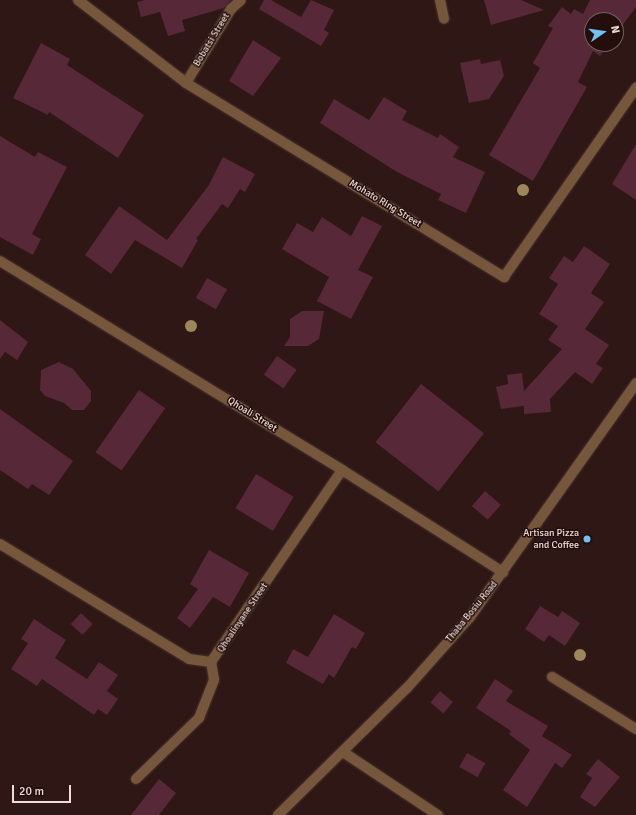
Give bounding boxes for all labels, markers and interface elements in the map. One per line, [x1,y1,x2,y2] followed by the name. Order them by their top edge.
[191,11,233,69] street label: Bobatsi Street
[584,12,624,52] north arrow
[608,24,622,35] text: N
[347,178,423,230] street label: Mohato Ring Street
[225,395,279,435] street label: Qhoali Street
[523,527,579,550] place label: Artisan Pizza and Coffee
[582,534,592,544] marker: Artisan Pizza and Coffee
[444,579,500,645] street label: Thaba Bosiu Road
[215,581,271,655] street label: Qhoalinyane Street
[14,777,73,803] scale bar
[19,784,44,799] text: 20 m

